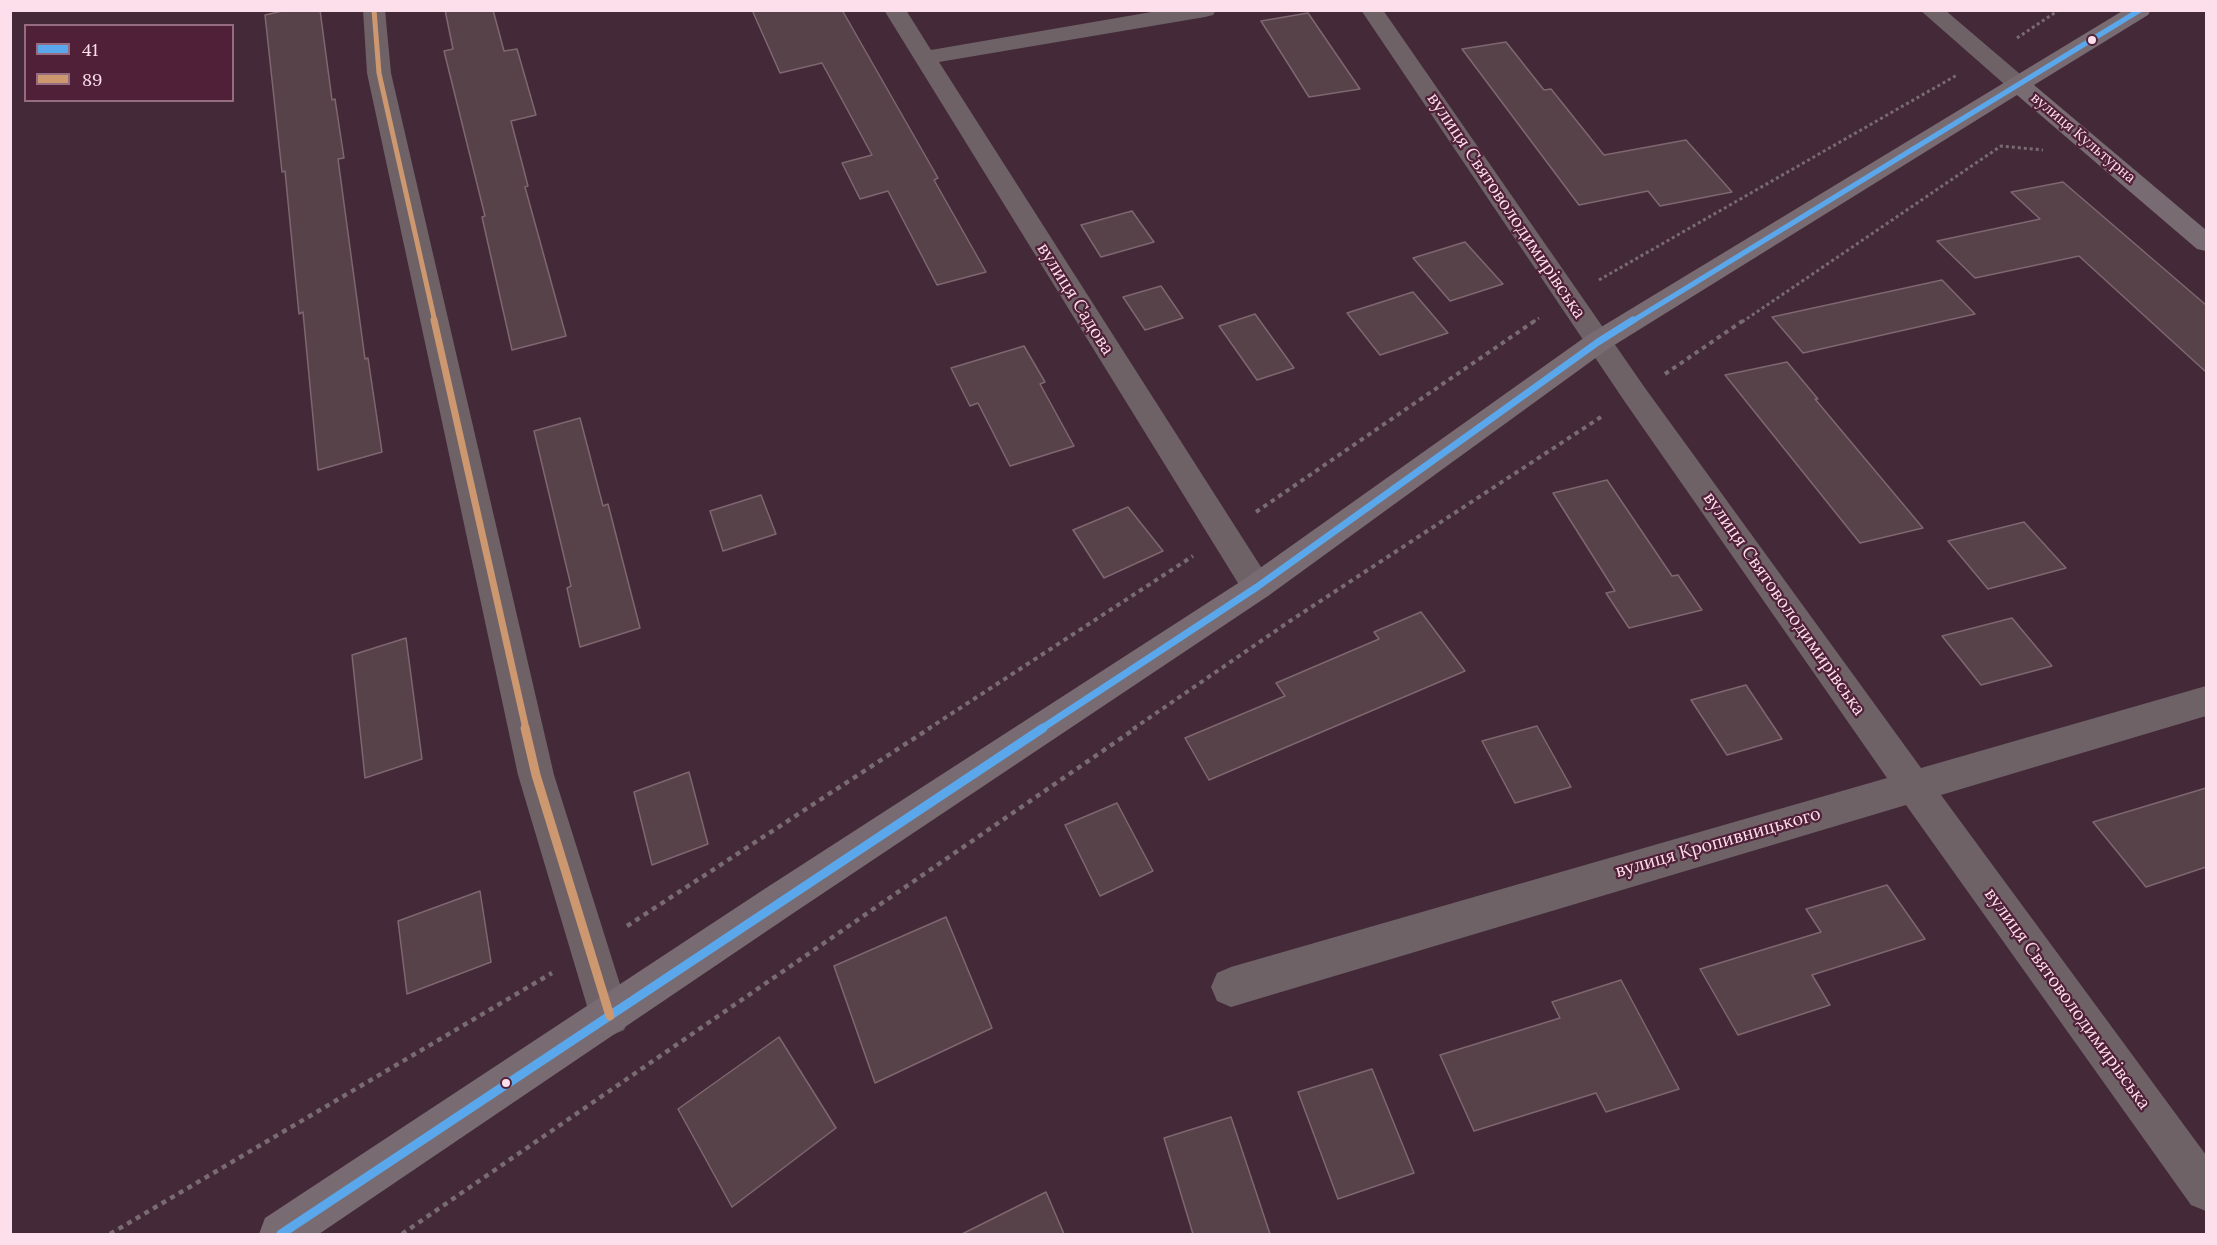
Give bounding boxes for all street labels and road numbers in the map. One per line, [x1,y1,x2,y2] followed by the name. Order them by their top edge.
[1422,89,1590,323] street label: вулиця Святоволодимирівська
[2027,89,2139,187] street label: вулиця Культурна
[1032,239,1118,359] street label: вулиця Садова
[1698,488,1870,720] street label: вулиця Святоволодимирівська
[1613,803,1823,883] street label: вулиця Кропивницького
[1979,884,2155,1114] street label: вулиця Святоволодимирівська

